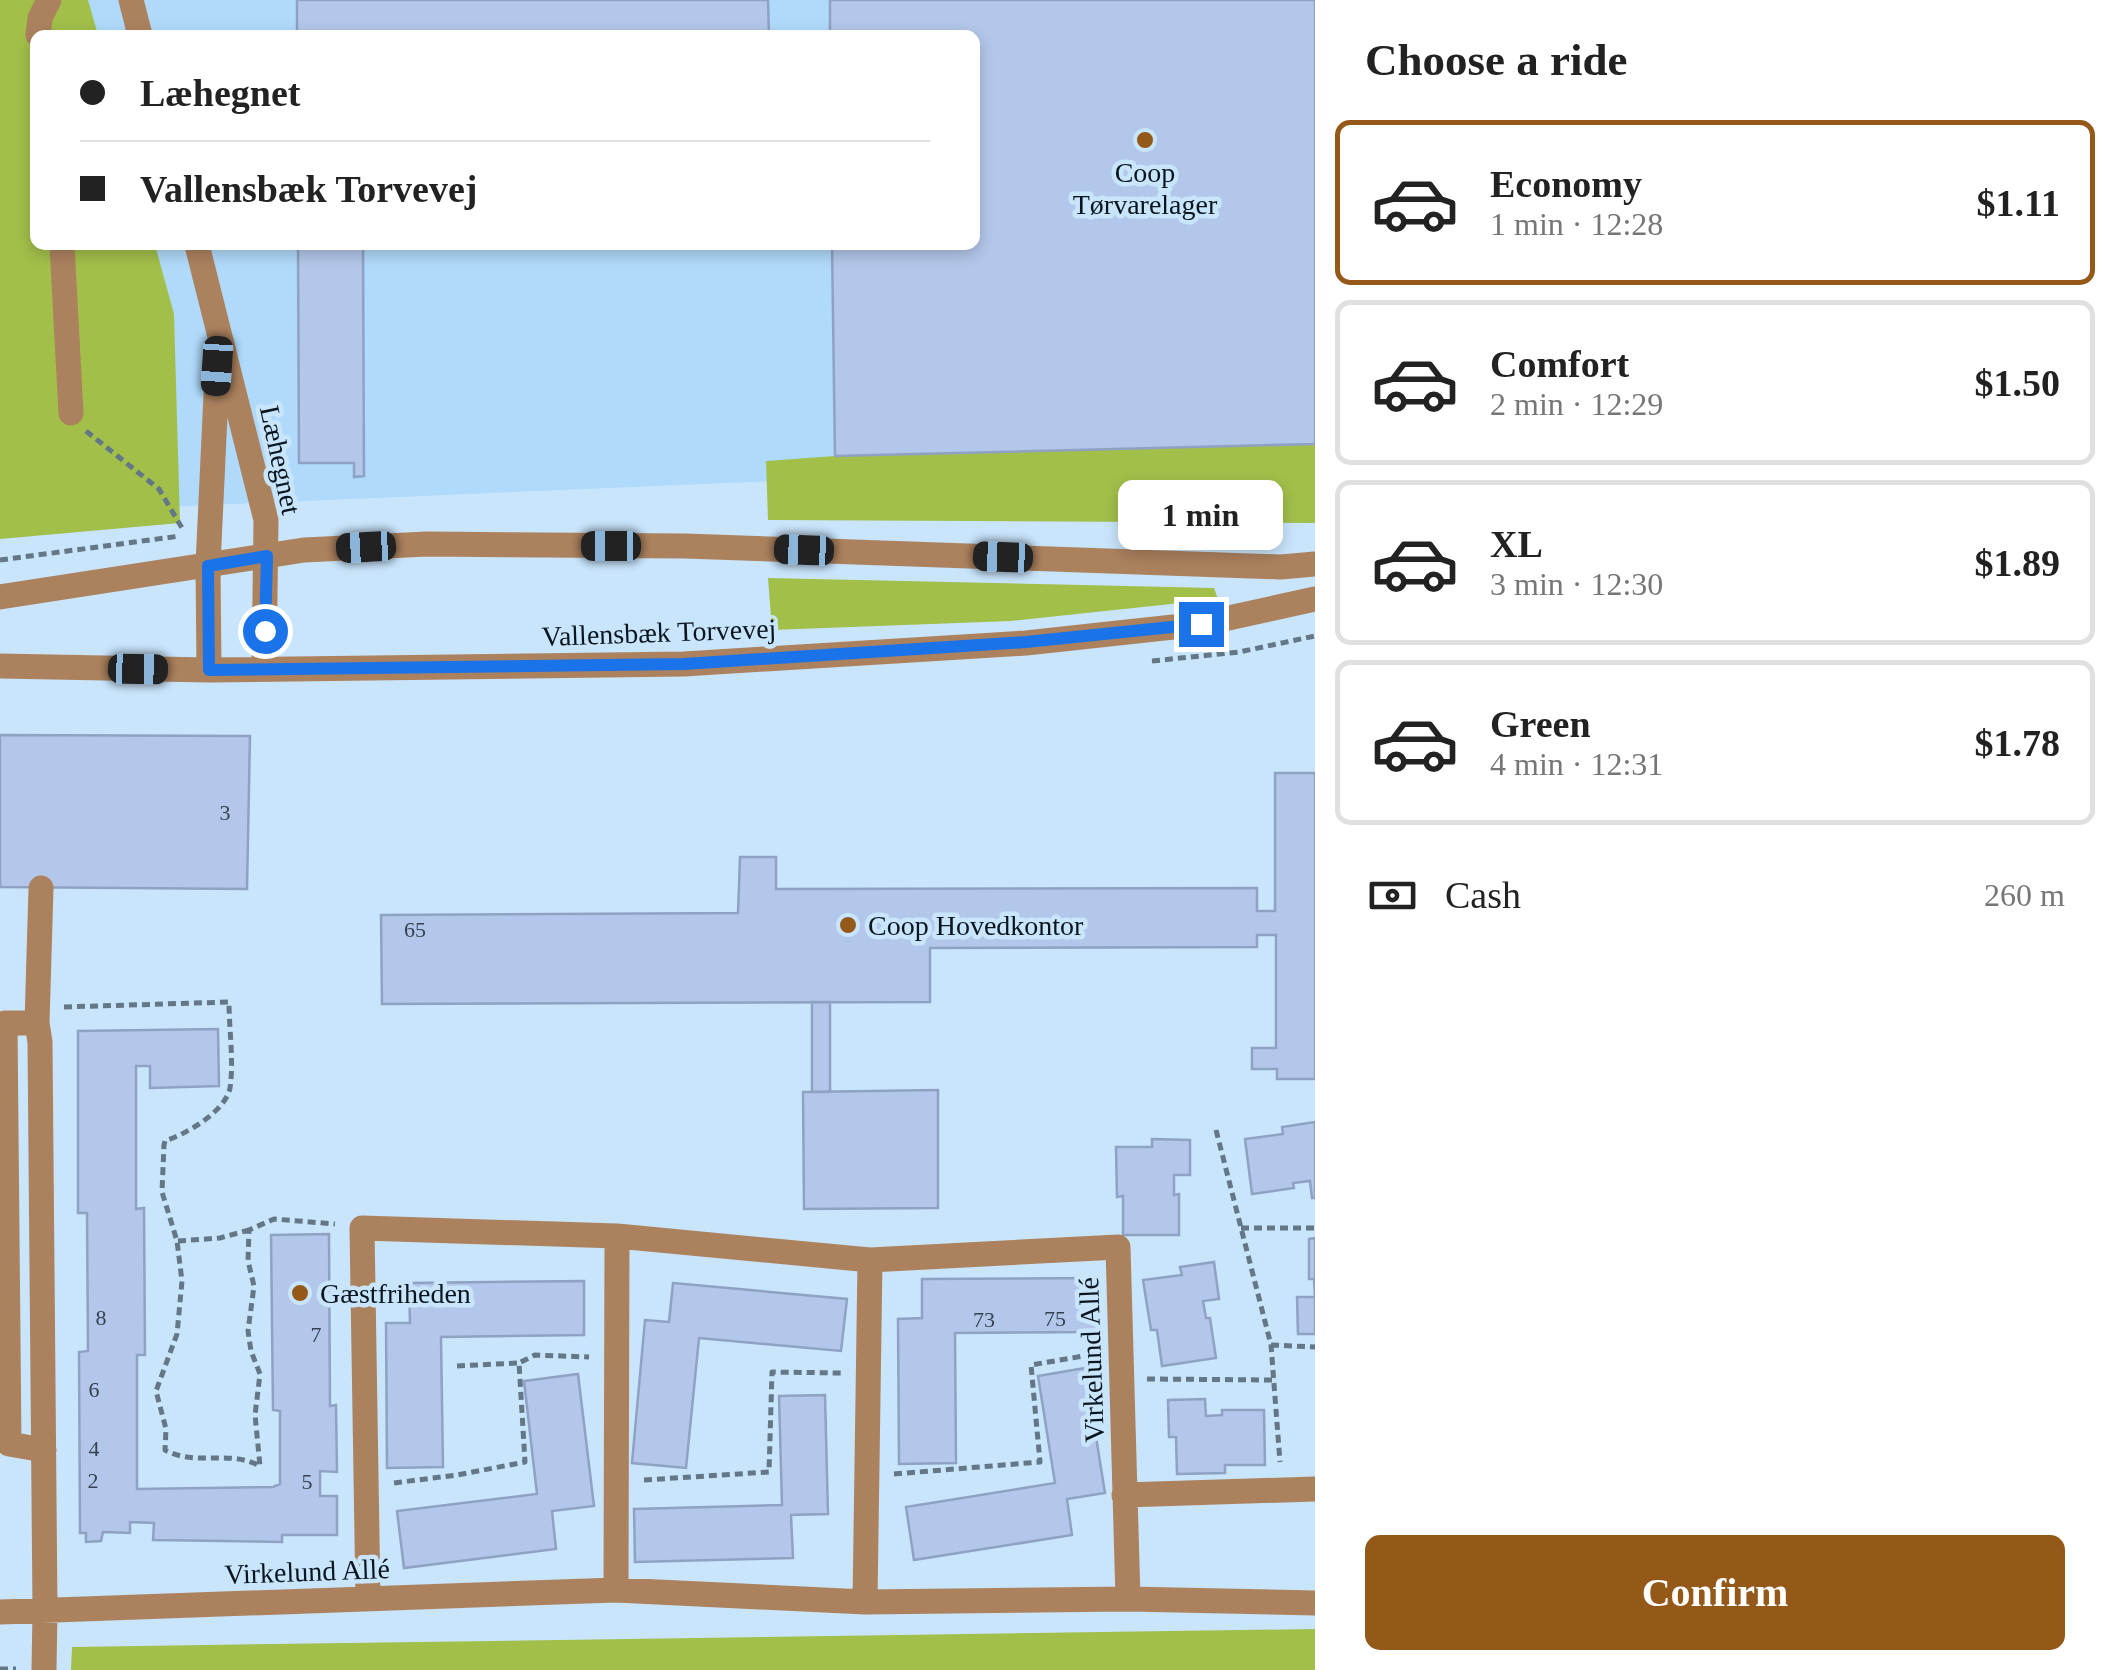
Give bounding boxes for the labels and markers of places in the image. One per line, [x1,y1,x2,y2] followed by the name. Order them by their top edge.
[1134,129,1156,151] marker: Coop Tørvarelager
[1073,157,1218,220] place label: Coop Tørvarelager
[868,910,1084,941] place label: Coop Hovedkontor
[837,914,859,936] marker: Coop Hovedkontor
[320,1278,471,1309] place label: Gæstfriheden
[289,1282,311,1304] marker: Gæstfriheden

